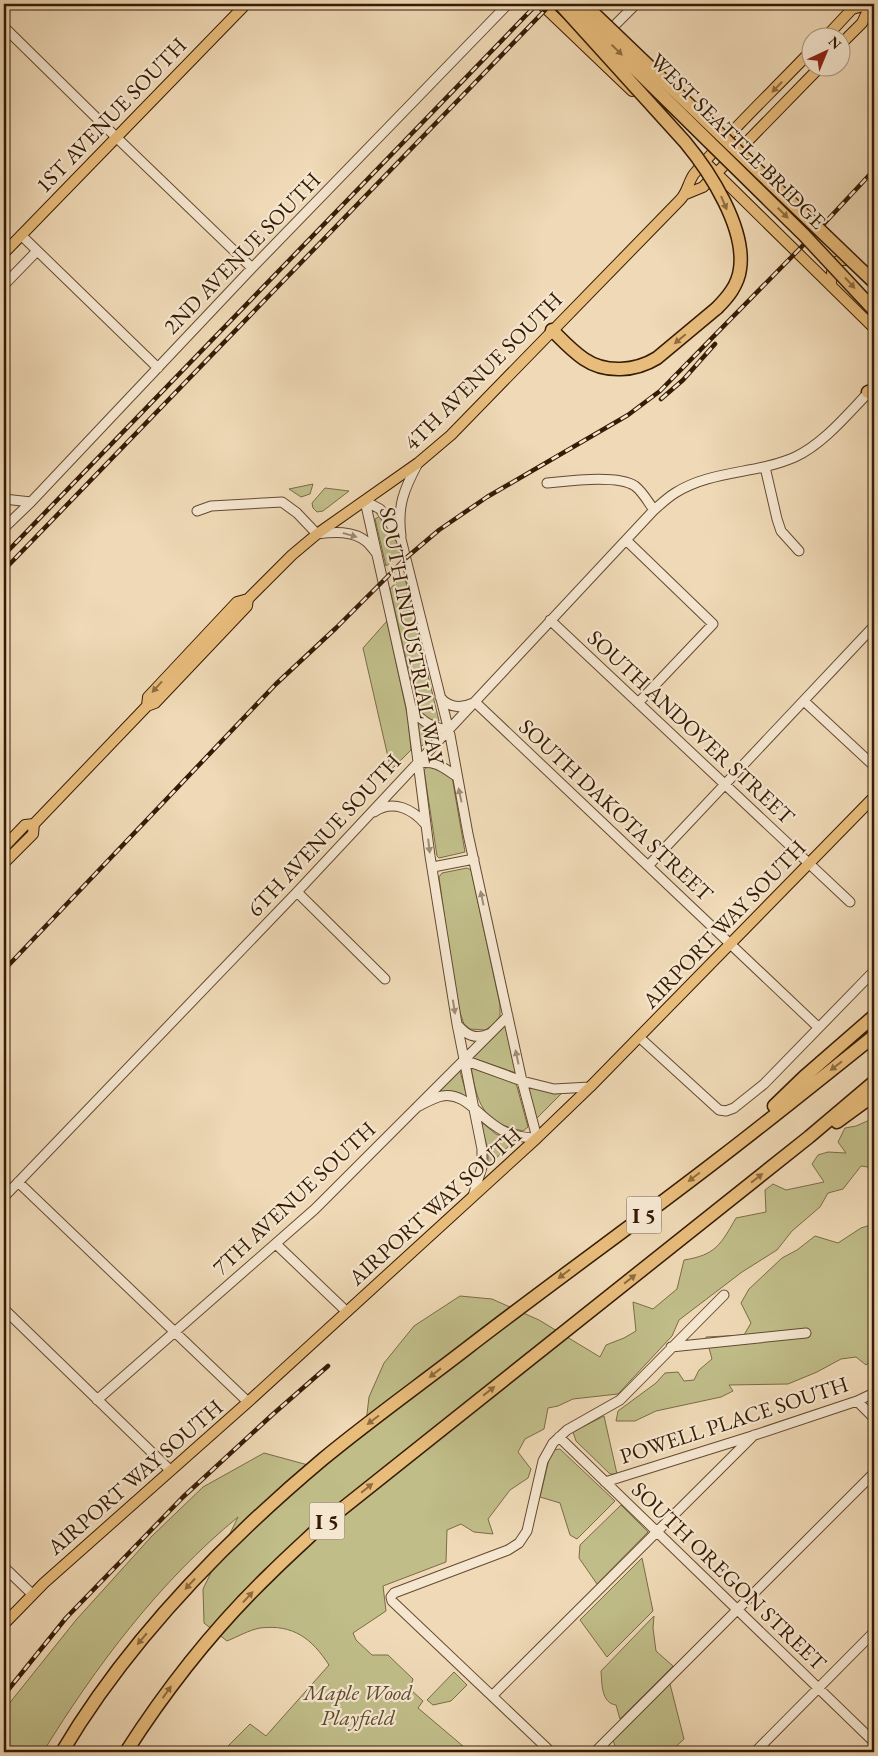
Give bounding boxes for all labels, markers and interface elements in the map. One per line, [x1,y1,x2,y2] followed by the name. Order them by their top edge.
[800,28,850,78] north arrow
[29,31,193,199] street label: 1ST AVENUE SOUTH
[825,32,846,54] text: N
[611,44,623,56] one-way arrow
[644,47,832,235] street label: WEST SEATTLE BRIDGE
[771,81,783,93] one-way arrow
[157,166,327,340] street label: 2ND AVENUE SOUTH
[720,196,728,210] one-way arrow
[777,207,789,219] one-way arrow
[844,276,856,288] one-way arrow
[397,285,569,457] street label: 4TH AVENUE SOUTH
[674,333,687,344] one-way arrow
[373,505,451,769] street label: SOUTH INDUSTRIAL WAY
[343,531,358,539] one-way arrow
[581,623,801,831] street label: SOUTH ANDOVER STREET
[151,680,163,692] one-way arrow
[513,712,719,908] street label: SOUTH DAKOTA STREET
[241,747,407,923] street label: 6TH AVENUE SOUTH
[456,787,464,802] one-way arrow
[635,833,812,1015] street label: AIRPORT WAY SOUTH
[425,838,433,854] one-way arrow
[478,890,486,906] one-way arrow
[451,999,459,1015] one-way arrow
[513,1049,521,1064] one-way arrow
[830,1061,843,1072] one-way arrow
[206,1115,382,1281] street label: 7TH AVENUE SOUTH
[341,1120,528,1292] street label: AIRPORT WAY SOUTH
[687,1172,701,1182] one-way arrow
[750,1173,763,1184] one-way arrow
[626,1196,662,1234] road number: I 5
[558,1269,571,1280] one-way arrow
[623,1274,636,1285] one-way arrow
[428,1368,442,1378] one-way arrow
[616,1369,852,1471] street label: POWELL PLACE SOUTH
[482,1386,495,1397] one-way arrow
[40,1393,229,1562] street label: AIRPORT WAY SOUTH
[366,1415,380,1425] one-way arrow
[625,1475,833,1677] street label: SOUTH OREGON STREET
[361,1482,374,1493] one-way arrow
[310,1502,344,1540] road number: I 5
[184,1578,196,1590] one-way arrow
[242,1592,254,1604] one-way arrow
[137,1632,148,1645] one-way arrow
[302,1678,413,1732] park label: Maple Wood Playfield
[162,1685,172,1699] one-way arrow

